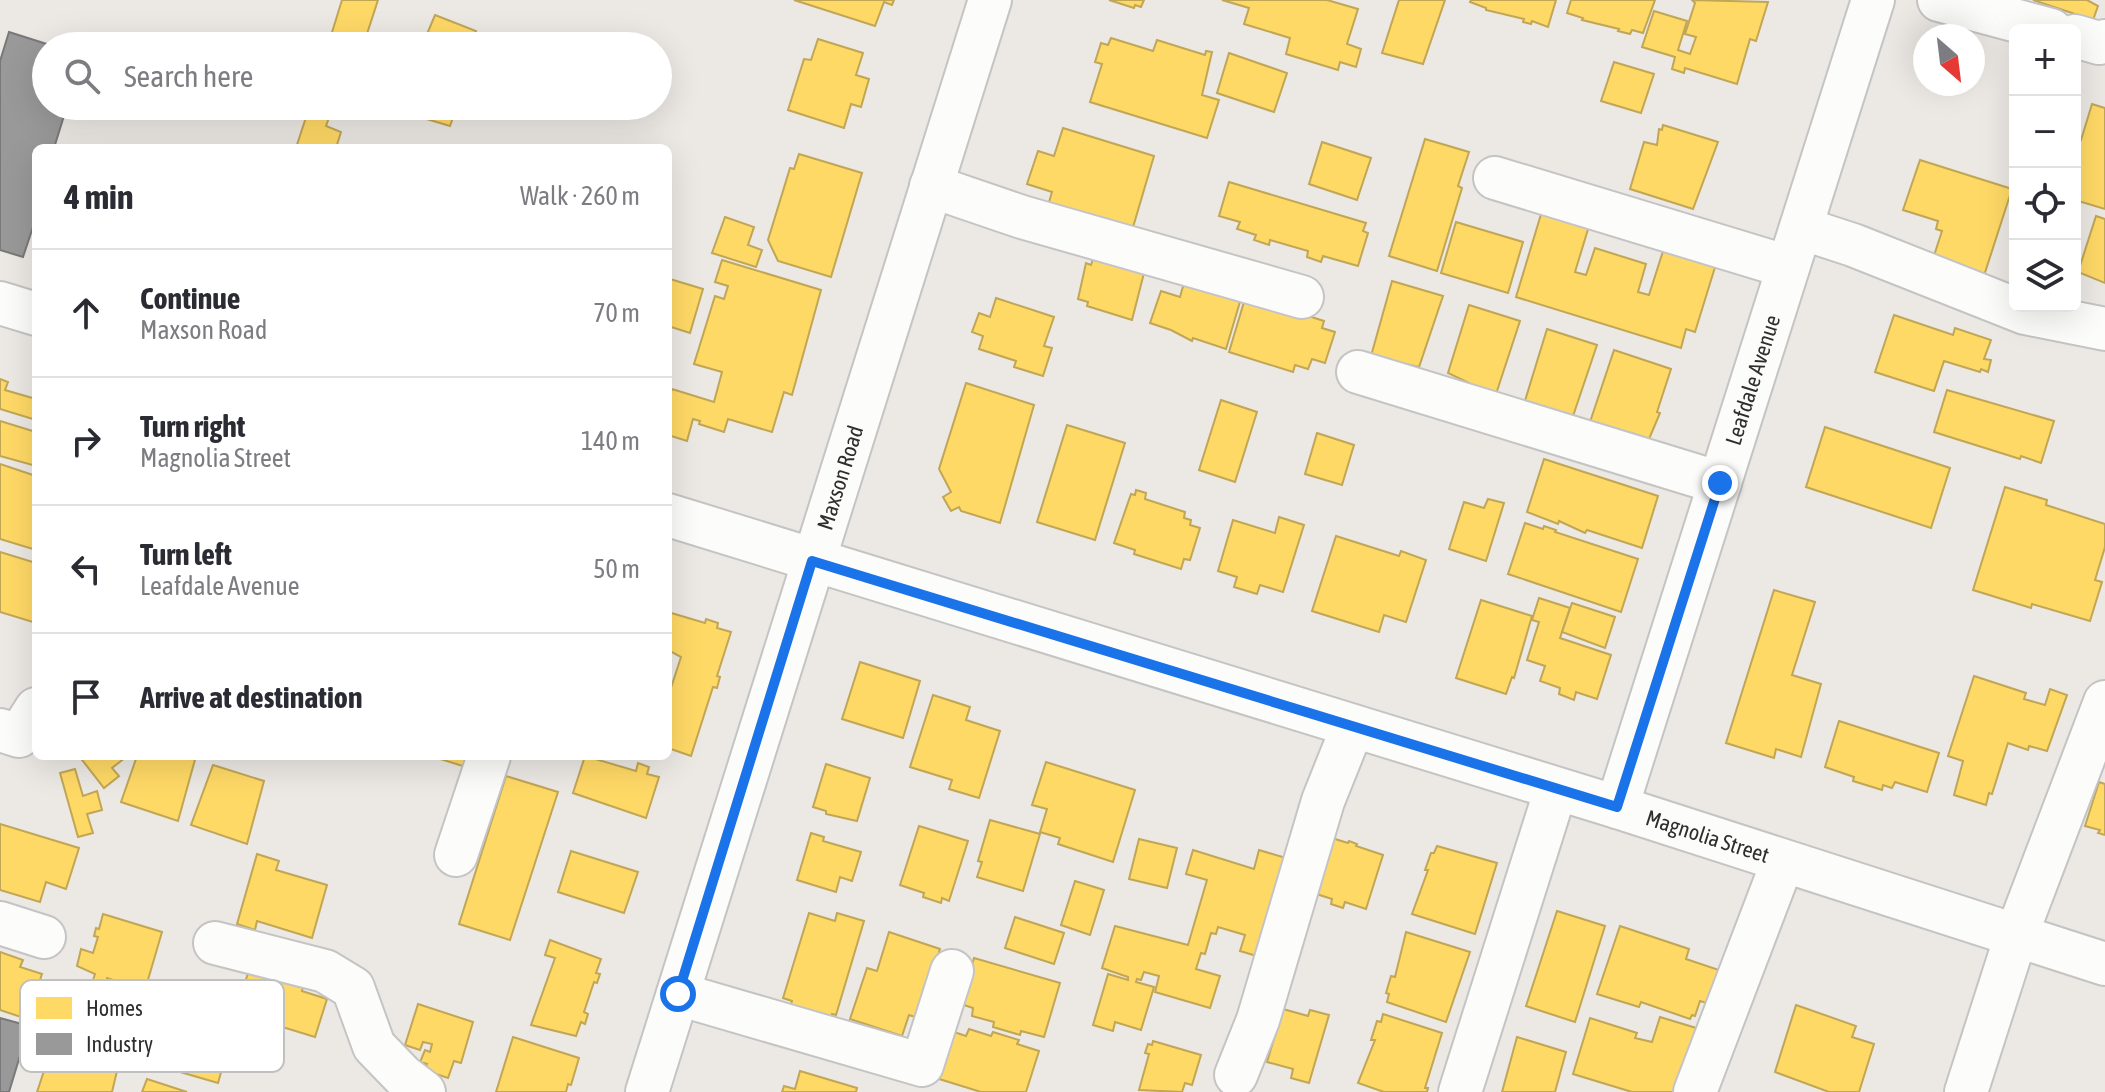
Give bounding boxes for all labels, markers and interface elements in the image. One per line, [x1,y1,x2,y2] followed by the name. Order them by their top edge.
[1913,24,1985,96] north arrow
[2009,24,2081,312] map controls
[2009,24,2081,96] button: +
[32,32,672,120] search box
[60,54,104,98] icon: search
[124,59,253,93] text: Search here
[2009,96,2081,168] button: −
[2009,168,2081,240] button: locate
[64,177,133,216] text: 4 min
[520,181,640,211] text: Walk · 260 m
[2009,240,2081,312] button: layers
[140,281,240,315] text: Continue
[64,291,108,335] icon: ahead
[593,298,640,328] text: 70 m
[1720,312,1785,448] street label: Leafdale Avenue
[140,315,267,345] text: Maxson Road
[140,409,246,443] text: Turn right
[64,419,108,463] icon: right
[811,422,869,533] street label: Maxson Road
[581,426,640,456] text: 140 m
[140,443,291,473] text: Magnolia Street
[1702,465,1738,501] route end
[140,537,232,571] text: Turn left
[64,547,108,591] icon: left
[593,554,640,584] text: 50 m
[140,571,300,601] text: Leafdale Avenue
[64,675,108,719] icon: arrive
[140,680,362,714] text: Arrive at destination
[1643,804,1772,868] street label: Magnolia Street
[660,976,696,1012] route start
[20,980,284,1072] legend
[86,995,143,1021] text: Homes
[86,1031,153,1057] text: Industry

